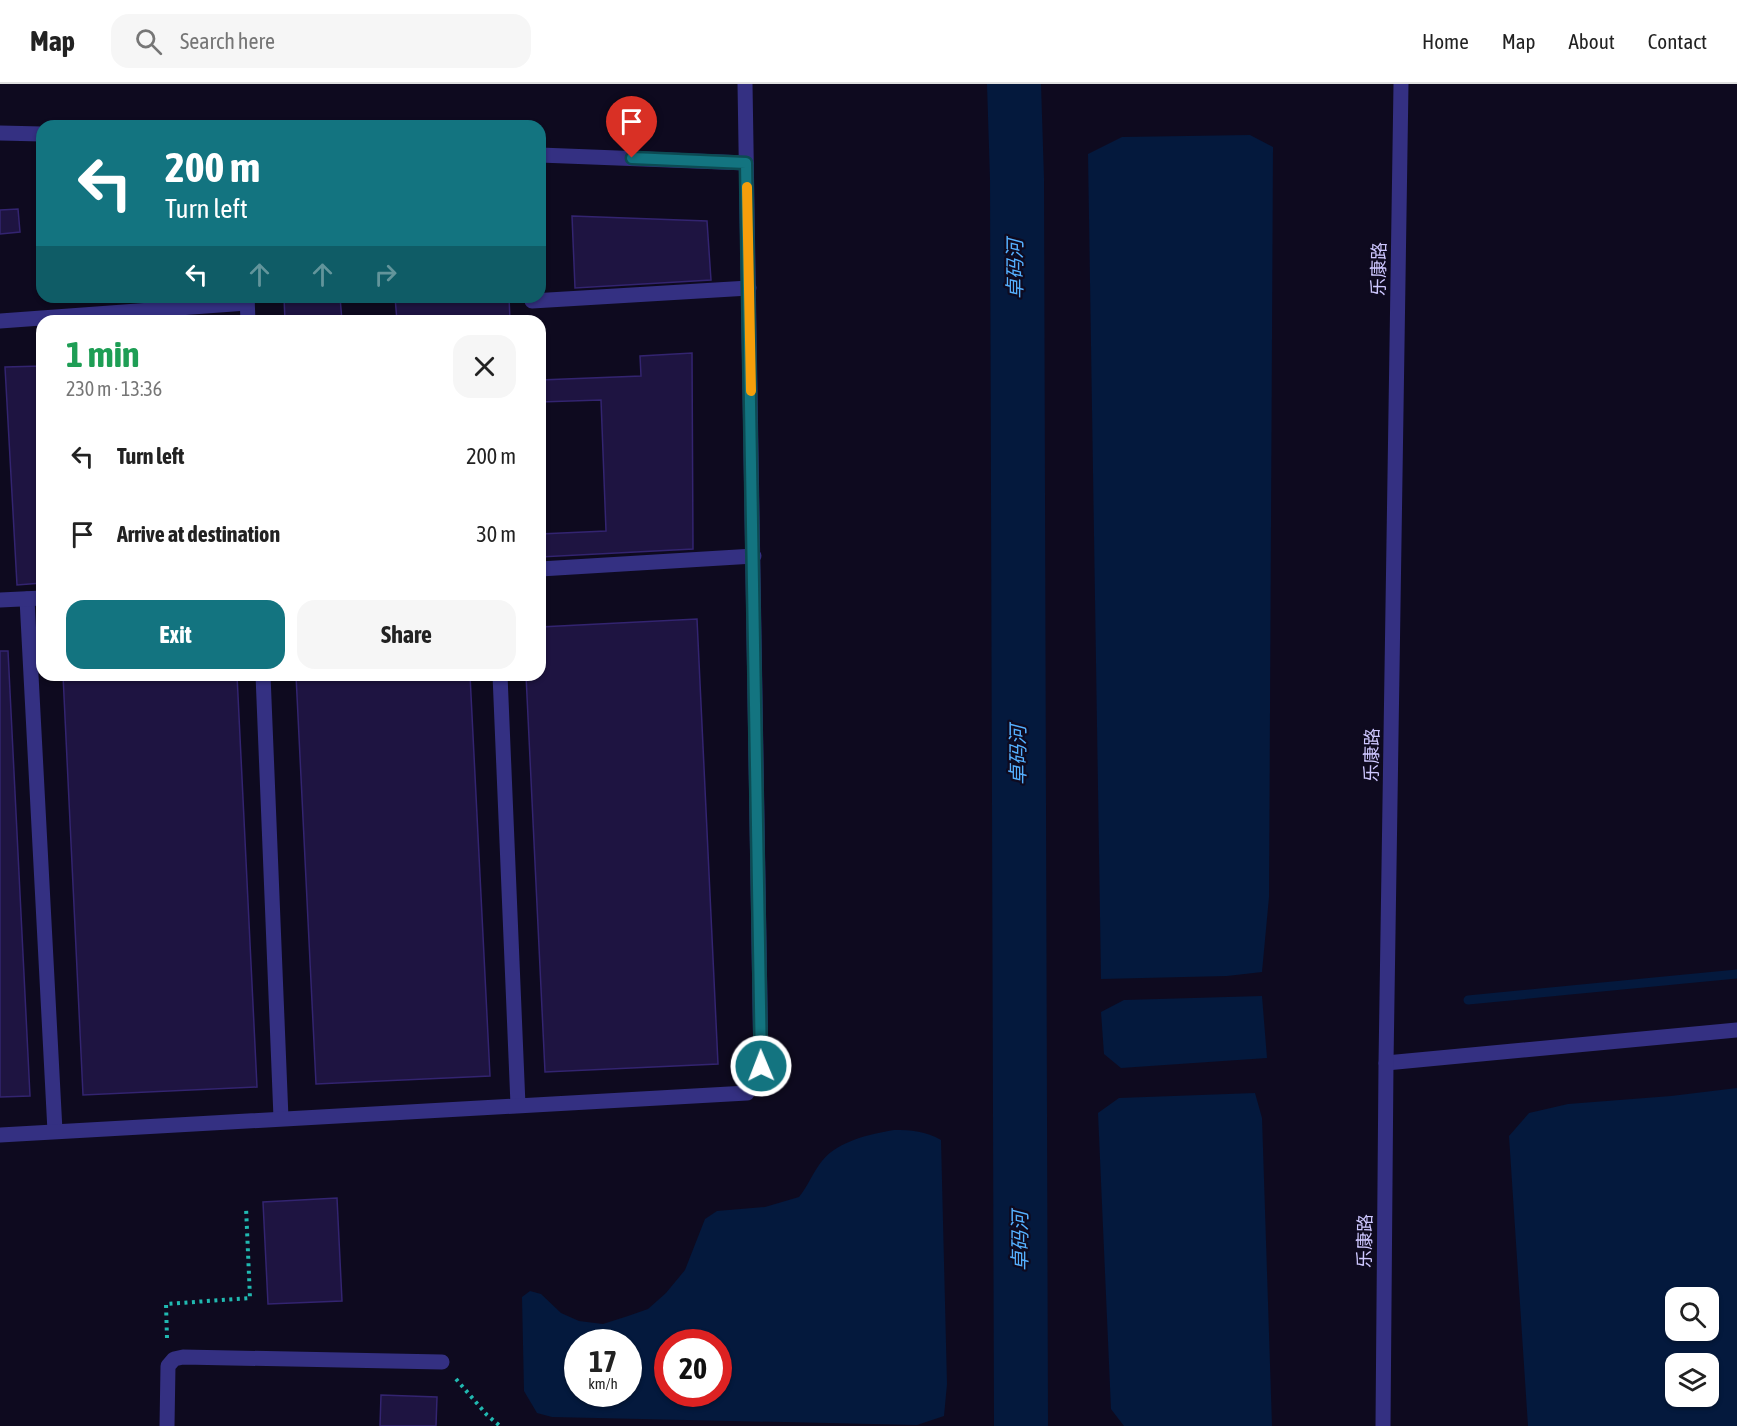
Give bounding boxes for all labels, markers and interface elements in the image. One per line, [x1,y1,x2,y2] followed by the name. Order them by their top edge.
[111,14,531,68] search box
[30,25,75,57] text: Map
[132,25,165,58] icon: search
[180,28,275,54] text: Search here
[1422,29,1469,53] text: Home
[1502,29,1536,53] text: Map
[1569,29,1615,53] text: About
[1648,29,1707,53] text: Contact
[606,96,657,158] pin
[615,105,648,138] icon: arrive
[165,143,260,191] text: 200 m
[66,144,144,222] icon: left
[165,193,248,224] text: Turn left
[1003,235,1026,299] water label: 卓码河
[1368,242,1389,296] street label: 乐康路
[180,258,213,291] icon: left
[243,258,276,291] icon: ahead
[306,258,339,291] icon: ahead
[369,258,402,291] icon: right
[66,333,140,375] text: 1 min
[453,335,516,398] button: close
[66,377,162,400] text: 230 m · 13:36
[66,440,99,473] icon: left
[117,443,184,469] text: Turn left
[466,443,516,469] text: 200 m
[66,518,99,551] icon: arrive
[117,521,280,547] text: Arrive at destination
[476,521,516,547] text: 30 m
[66,600,285,669] button: Exit
[297,600,516,669] button: Share
[1006,721,1029,785] water label: 卓码河
[1361,728,1382,782] street label: 乐康路
[729,1034,793,1098] position arrow
[1008,1207,1031,1271] water label: 卓码河
[1354,1214,1375,1268] street label: 乐康路
[1665,1287,1719,1407] map controls
[1665,1287,1719,1341] button: search
[654,1329,732,1407] speed limit sign: 20
[589,1344,617,1378] text: 17
[1665,1353,1719,1407] button: layers
[588,1375,618,1392] text: km/h

